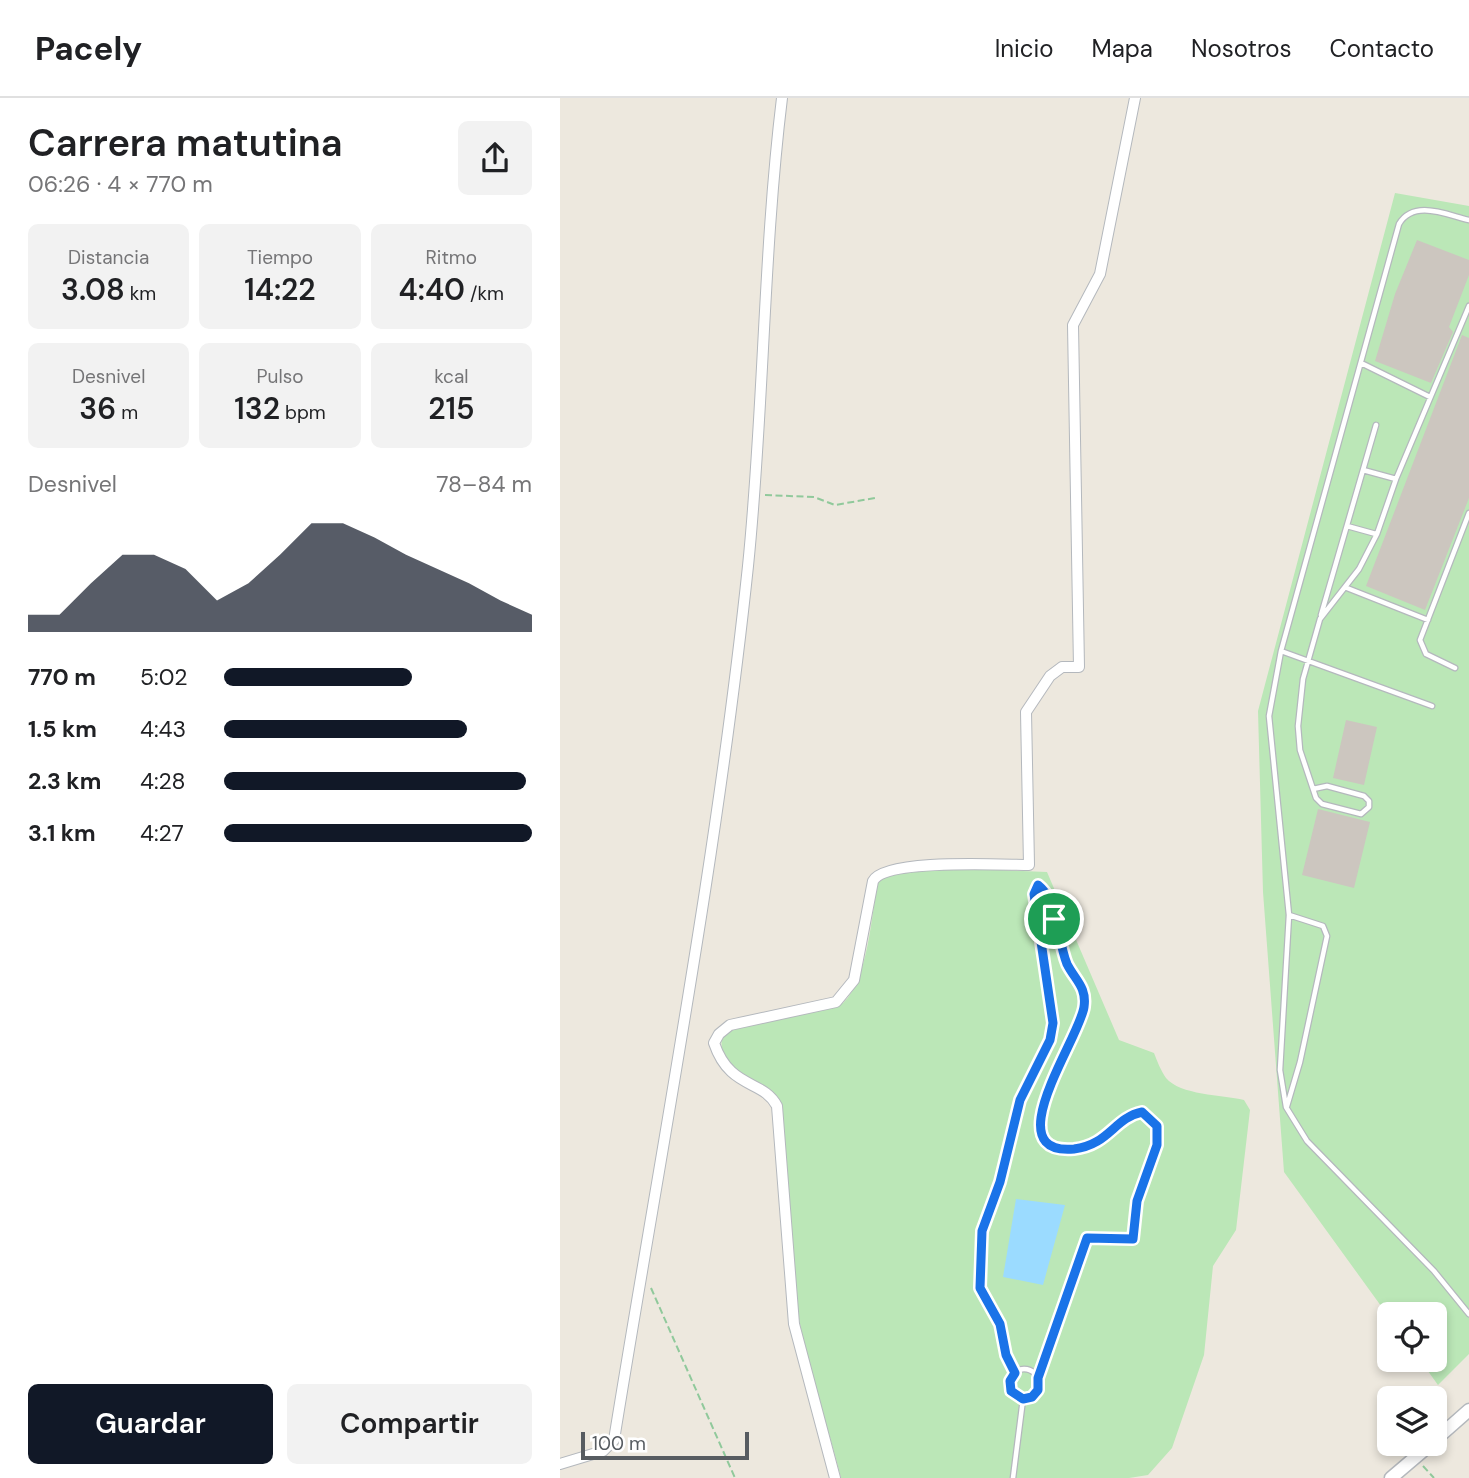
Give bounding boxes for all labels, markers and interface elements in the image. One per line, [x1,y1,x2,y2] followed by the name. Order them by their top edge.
[35,27,142,70] text: Pacely
[995,33,1054,64] text: Inicio
[1092,33,1153,64] text: Mapa
[1191,33,1292,64] text: Nosotros
[1330,33,1434,64] text: Contacto
[28,118,342,168] text: Carrera matutina
[458,121,532,195] button: share
[28,169,213,199] text: 06:26 · 4 × 770 m
[68,245,149,270] text: Distancia
[247,245,313,270] text: Tiempo
[426,245,477,270] text: Ritmo
[61,270,125,309] text: 3.08
[244,270,316,309] text: 14:22
[399,270,465,309] text: 4:40
[125,281,156,306] text: km
[465,281,504,306] text: /km
[72,364,145,389] text: Desnivel
[257,364,303,389] text: Pulso
[434,364,468,389] text: kcal
[79,389,116,428] text: 36
[234,389,280,428] text: 132
[428,389,474,428] text: 215
[116,400,138,425] text: m
[280,400,326,425] text: bpm
[28,469,117,499] text: Desnivel
[436,469,532,499] text: 78–84 m
[28,662,96,692] text: 770 m
[140,662,187,692] text: 5:02
[28,714,97,744] text: 1.5 km
[140,714,186,744] text: 4:43
[28,766,101,796] text: 2.3 km
[140,766,185,796] text: 4:28
[28,818,96,848] text: 3.1 km
[140,818,184,848] text: 4:27
[1024,889,1084,949] pin
[1035,900,1073,938] icon: arrive
[1377,1302,1447,1456] map controls
[1377,1302,1447,1372] button: locate
[28,1384,273,1464] button: Guardar
[287,1384,532,1464] button: Compartir
[1377,1386,1447,1456] button: layers
[581,1429,749,1461] scale bar
[592,1431,646,1456] text: 100 m

